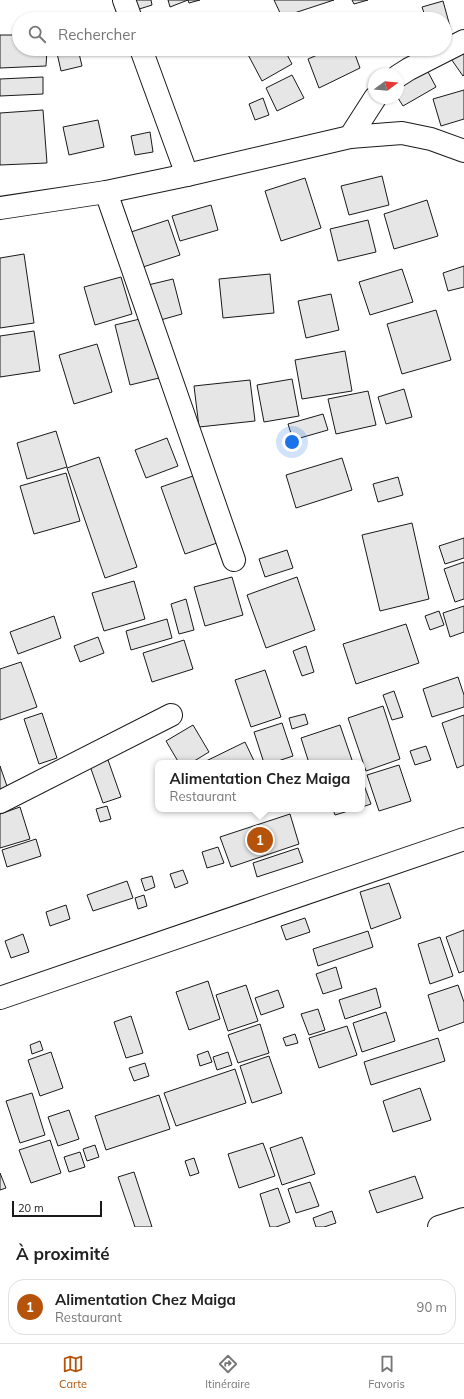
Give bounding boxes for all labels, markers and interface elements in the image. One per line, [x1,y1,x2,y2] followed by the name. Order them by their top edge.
[12,12,452,56] search box
[26,23,48,45] icon: search
[58,25,136,44] text: Rechercher
[368,68,404,104] north arrow
[282,432,302,452] your location
[155,760,365,812] popup
[170,769,350,788] text: Alimentation Chez Maiga
[170,788,236,804] text: Restaurant
[247,825,273,855] pin: 1
[12,1199,102,1218] scale bar
[18,1201,44,1215] text: 20 m
[16,1243,110,1264] text: À proximité
[55,1290,236,1309] text: Alimentation Chez Maiga
[26,1299,34,1315] text: 1
[417,1299,447,1315] text: 90 m
[55,1309,122,1325] text: Restaurant
[59,1353,87,1391] tab: Carte
[205,1353,250,1391] tab: Itinéraire
[368,1353,405,1391] tab: Favoris

